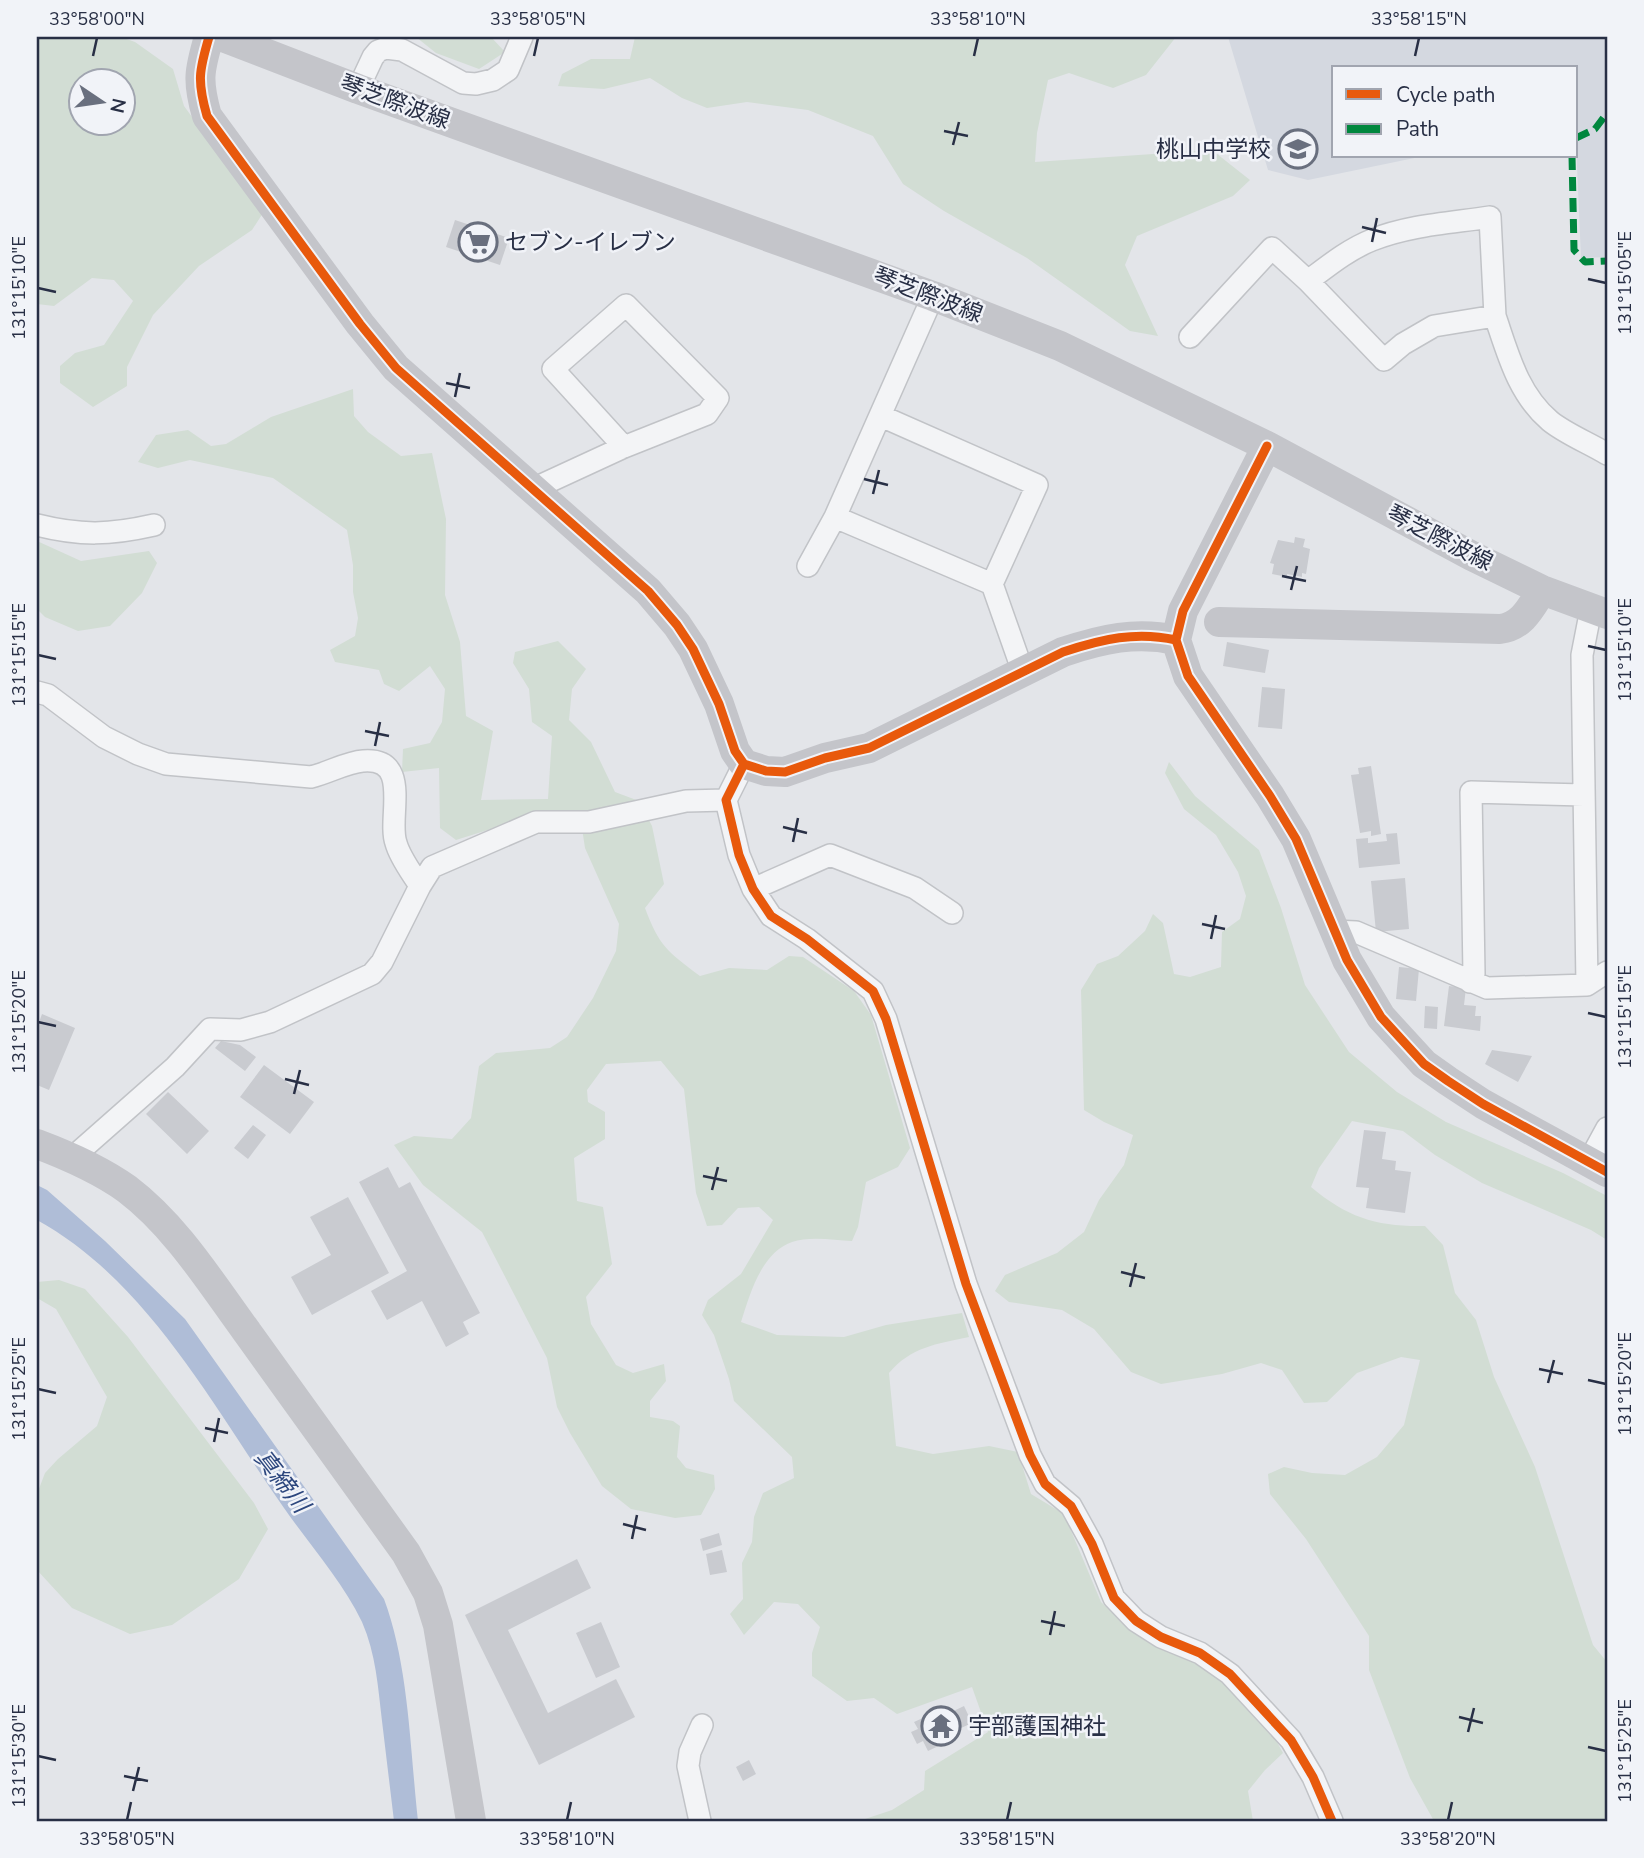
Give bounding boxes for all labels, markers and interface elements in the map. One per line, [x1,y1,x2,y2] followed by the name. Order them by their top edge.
[49,7,145,31] text: 33°58'00"N
[490,7,586,31] text: 33°58'05"N
[930,7,1026,31] text: 33°58'10"N
[1371,7,1467,31] text: 33°58'15"N
[66,66,136,136] north arrow
[1332,66,1578,158] legend
[336,68,454,136] street label: 琴芝際波線
[1396,81,1495,109] text: Cycle path
[103,96,132,115] text: N
[1396,115,1439,143] text: Path
[1277,128,1319,170] school or university icon: 桃山中学校
[1156,134,1271,165] place label: 桃山中学校
[457,221,499,263] supermarket icon: セブン-イレブン
[505,227,676,258] place label: セブン-イレブン
[1613,231,1637,335] text: 131°15'05"E
[7,236,31,340] text: 131°15'10"E
[869,260,987,330] street label: 琴芝際波線
[1382,498,1498,578] street label: 琴芝際波線
[1613,598,1637,702] text: 131°15'10"E
[7,603,31,707] text: 131°15'15"E
[1613,965,1637,1069] text: 131°15'15"E
[7,970,31,1074] text: 131°15'20"E
[1613,1332,1637,1436] text: 131°15'20"E
[7,1337,31,1441] text: 131°15'25"E
[247,1443,319,1522] water label: 真締川
[1613,1699,1637,1803] text: 131°15'25"E
[7,1704,31,1808] text: 131°15'30"E
[920,1705,962,1747] temple icon: 宇部護国神社
[968,1711,1106,1742] place label: 宇部護国神社
[79,1827,175,1851] text: 33°58'05"N
[519,1827,615,1851] text: 33°58'10"N
[959,1827,1055,1851] text: 33°58'15"N
[1400,1827,1496,1851] text: 33°58'20"N

